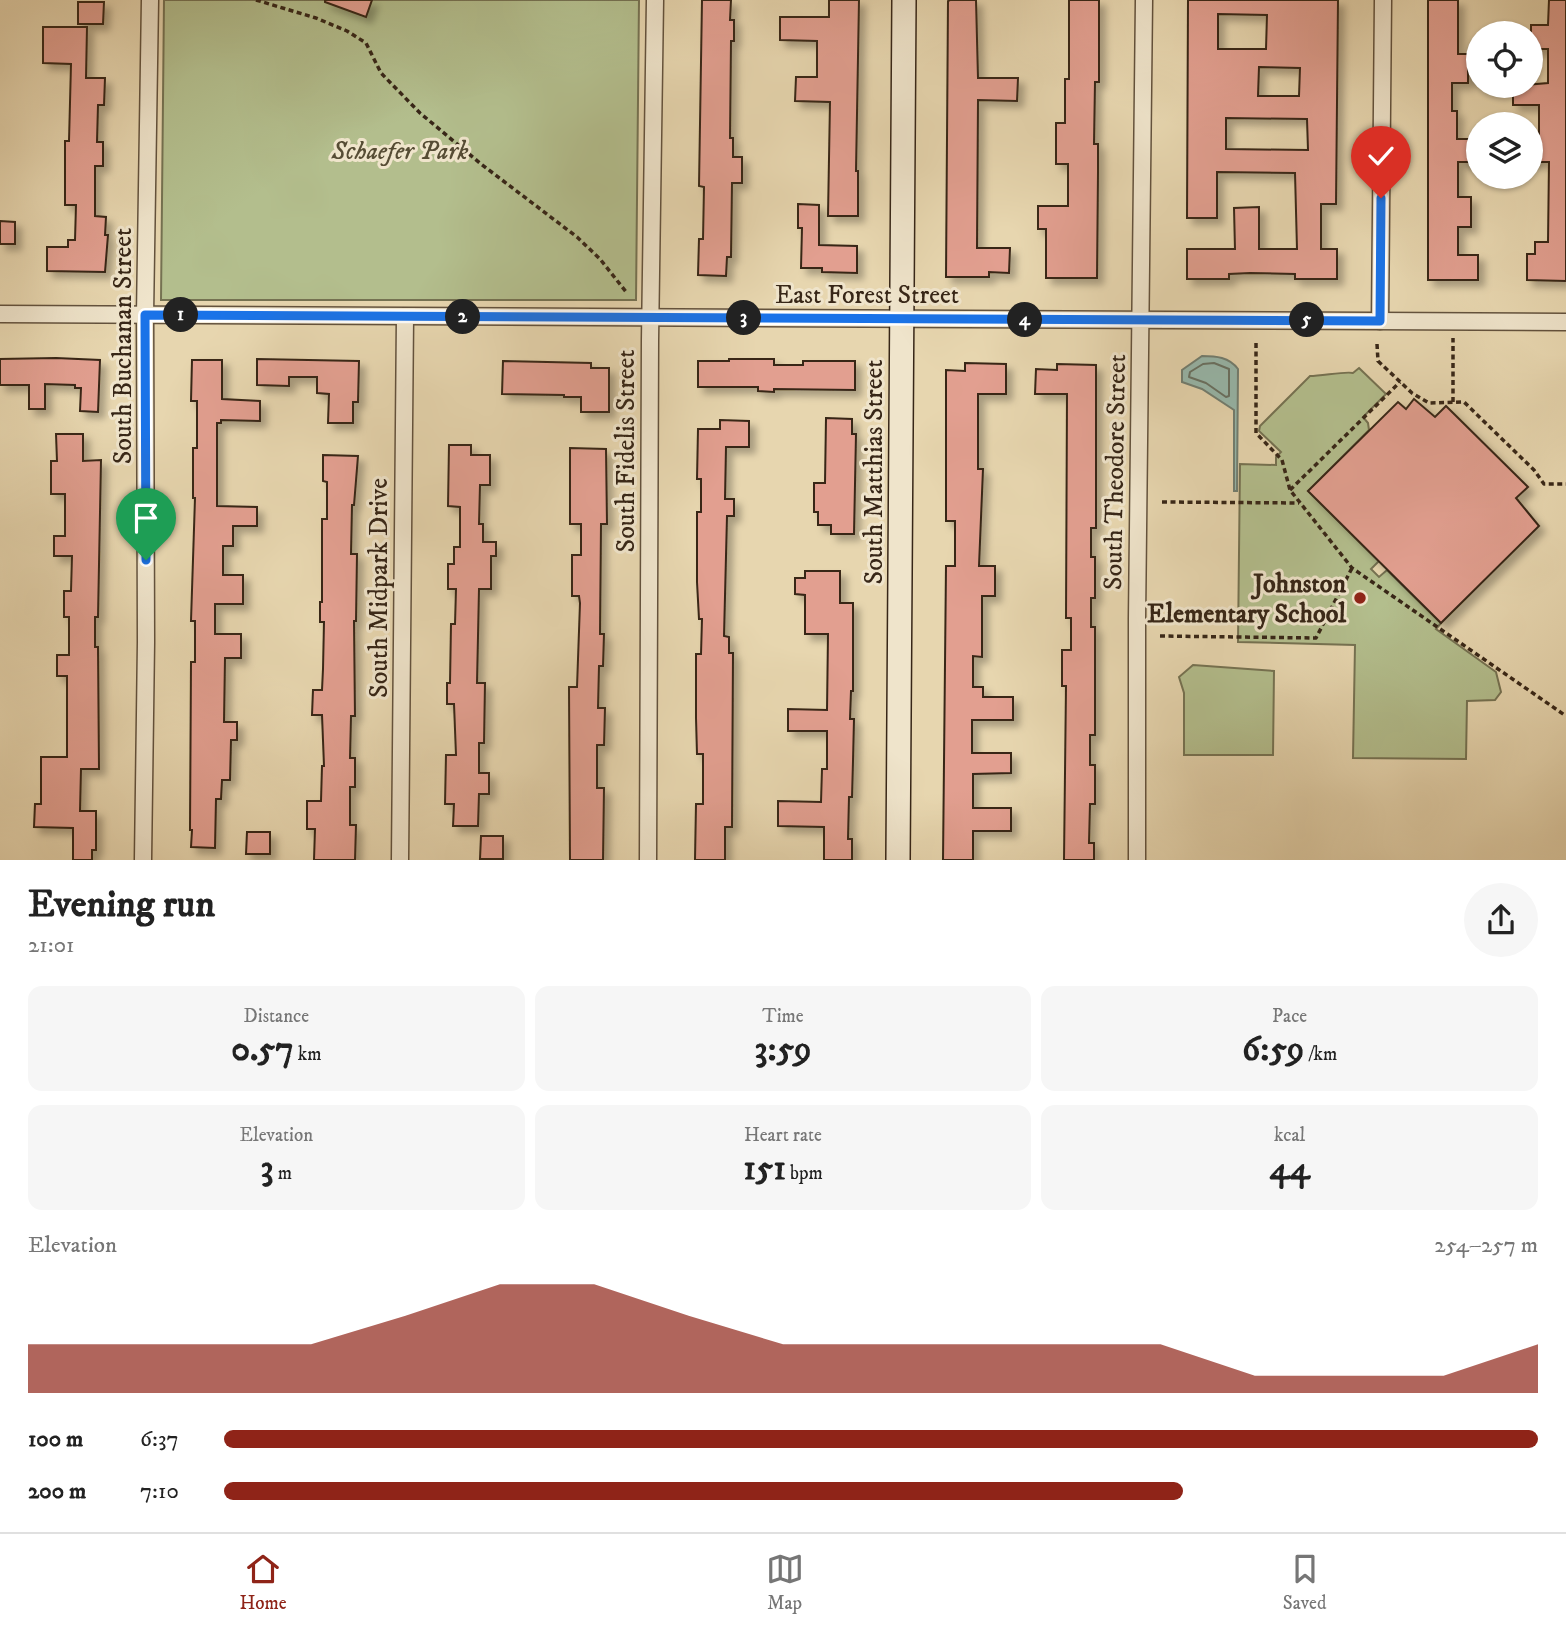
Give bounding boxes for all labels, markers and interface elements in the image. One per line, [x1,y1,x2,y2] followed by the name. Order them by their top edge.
[1466,21,1543,189] map controls
[1466,21,1543,98] button: locate
[1466,112,1543,189] button: layers
[1351,126,1411,198] pin
[331,135,469,168] park label: Schaefer Park
[1362,137,1400,175] icon: check
[107,228,140,464] street label: South Buchanan Street
[775,279,959,312] street label: East Forest Street
[164,298,198,332] pin: 1
[446,300,480,334] pin: 2
[726,300,762,336] pin: 3
[1007,302,1042,338] pin: 4
[1290,302,1324,338] pin: 5
[177,303,184,326] text: 1
[458,305,467,328] text: 2
[740,306,747,329] text: 3
[1019,308,1030,331] text: 4
[1302,308,1311,331] text: 5
[610,349,643,553] street label: South Fidelis Street
[1097,354,1134,590] street label: South Theodore Street
[858,360,891,584] street label: South Matthias Street
[363,478,396,698] street label: South Midpark Drive
[116,488,176,560] pin
[127,499,165,537] icon: arrive
[1147,568,1347,631] place label: Johnston Elementary School
[1352,590,1368,606] marker: Johnston Elementary School
[28,881,215,929] text: Evening run
[1464,883,1538,957] button: share
[28,931,74,960] text: 21:01
[244,1005,309,1028] text: Distance
[762,1005,804,1028] text: Time
[1272,1005,1307,1028] text: Pace
[231,1028,294,1072] text: 0.57
[754,1028,812,1072] text: 3:59
[1242,1028,1304,1072] text: 6:59
[294,1043,322,1066] text: km
[1304,1043,1337,1066] text: /km
[240,1124,313,1147] text: Elevation
[744,1124,822,1147] text: Heart rate
[1274,1124,1305,1147] text: kcal
[261,1147,274,1191] text: 3
[743,1147,786,1191] text: 151
[1270,1147,1310,1191] text: 44
[274,1162,292,1185] text: m
[786,1162,823,1185] text: bpm
[28,1231,117,1260] text: Elevation
[1434,1231,1538,1260] text: 254–257 m
[28,1425,83,1454] text: 100 m
[140,1425,179,1454] text: 6:37
[28,1477,86,1506] text: 200 m
[140,1477,179,1506] text: 7:10
[240,1550,287,1615] tab: Home
[766,1550,804,1615] tab: Map
[1283,1550,1326,1615] tab: Saved

